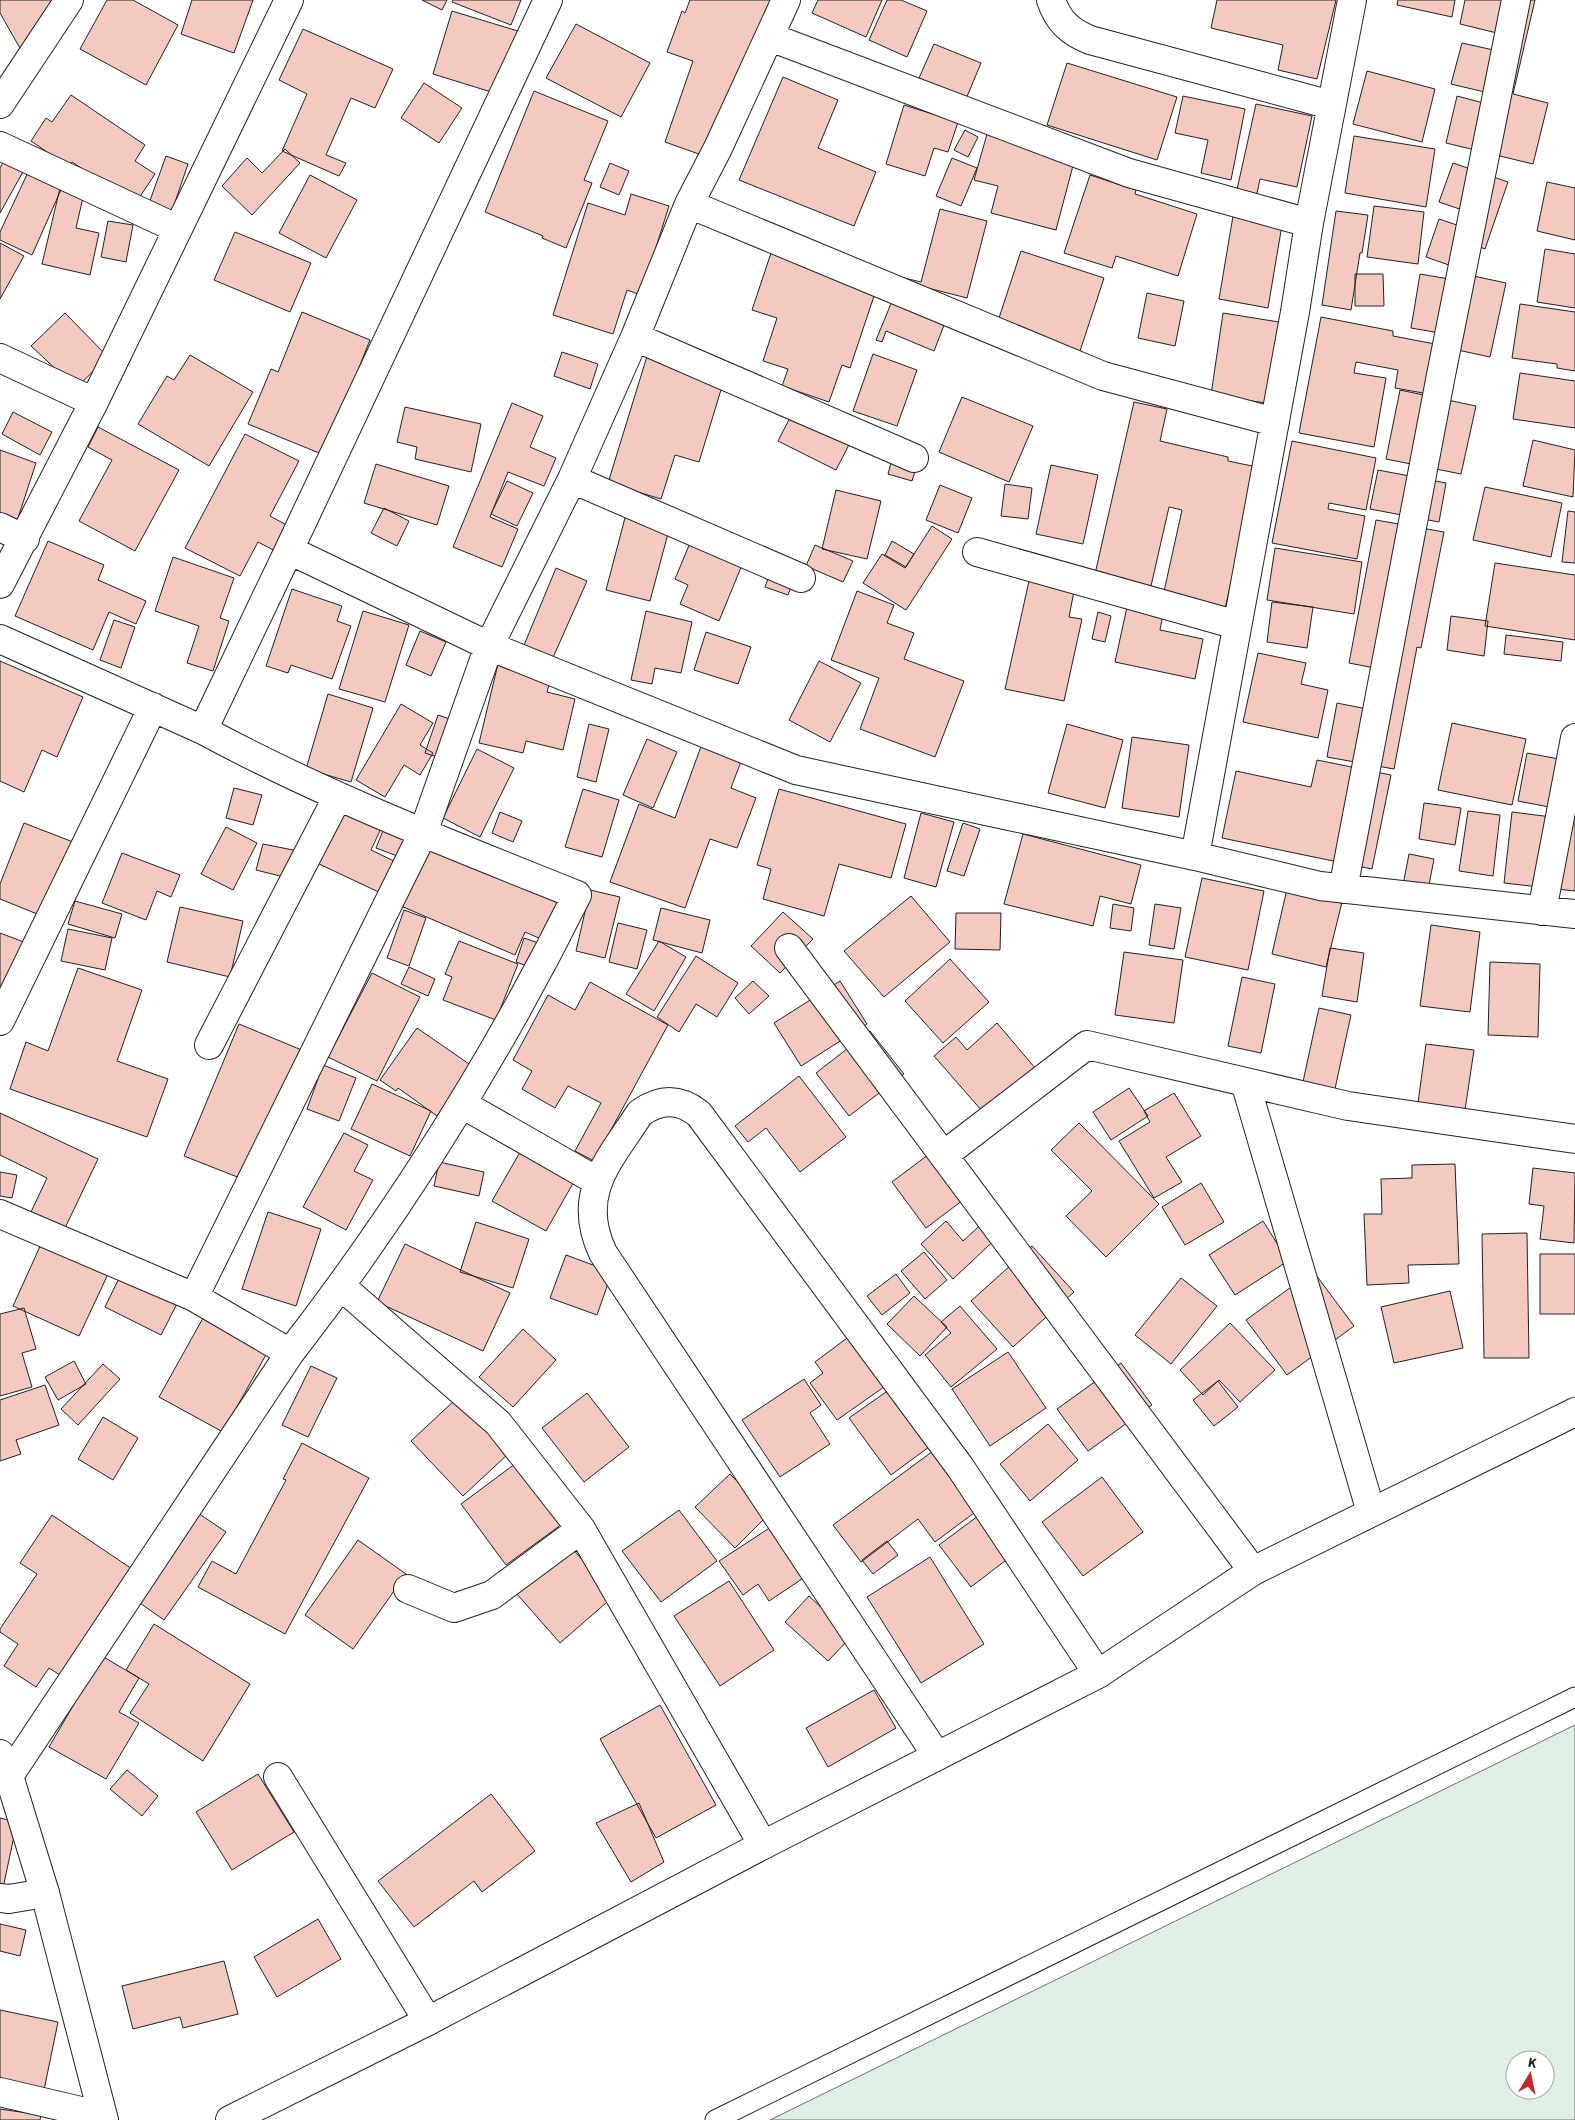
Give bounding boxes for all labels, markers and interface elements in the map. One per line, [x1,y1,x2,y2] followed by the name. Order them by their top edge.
[1505,2050,1555,2100] north arrow
[1526,2053,1538,2074] text: K

